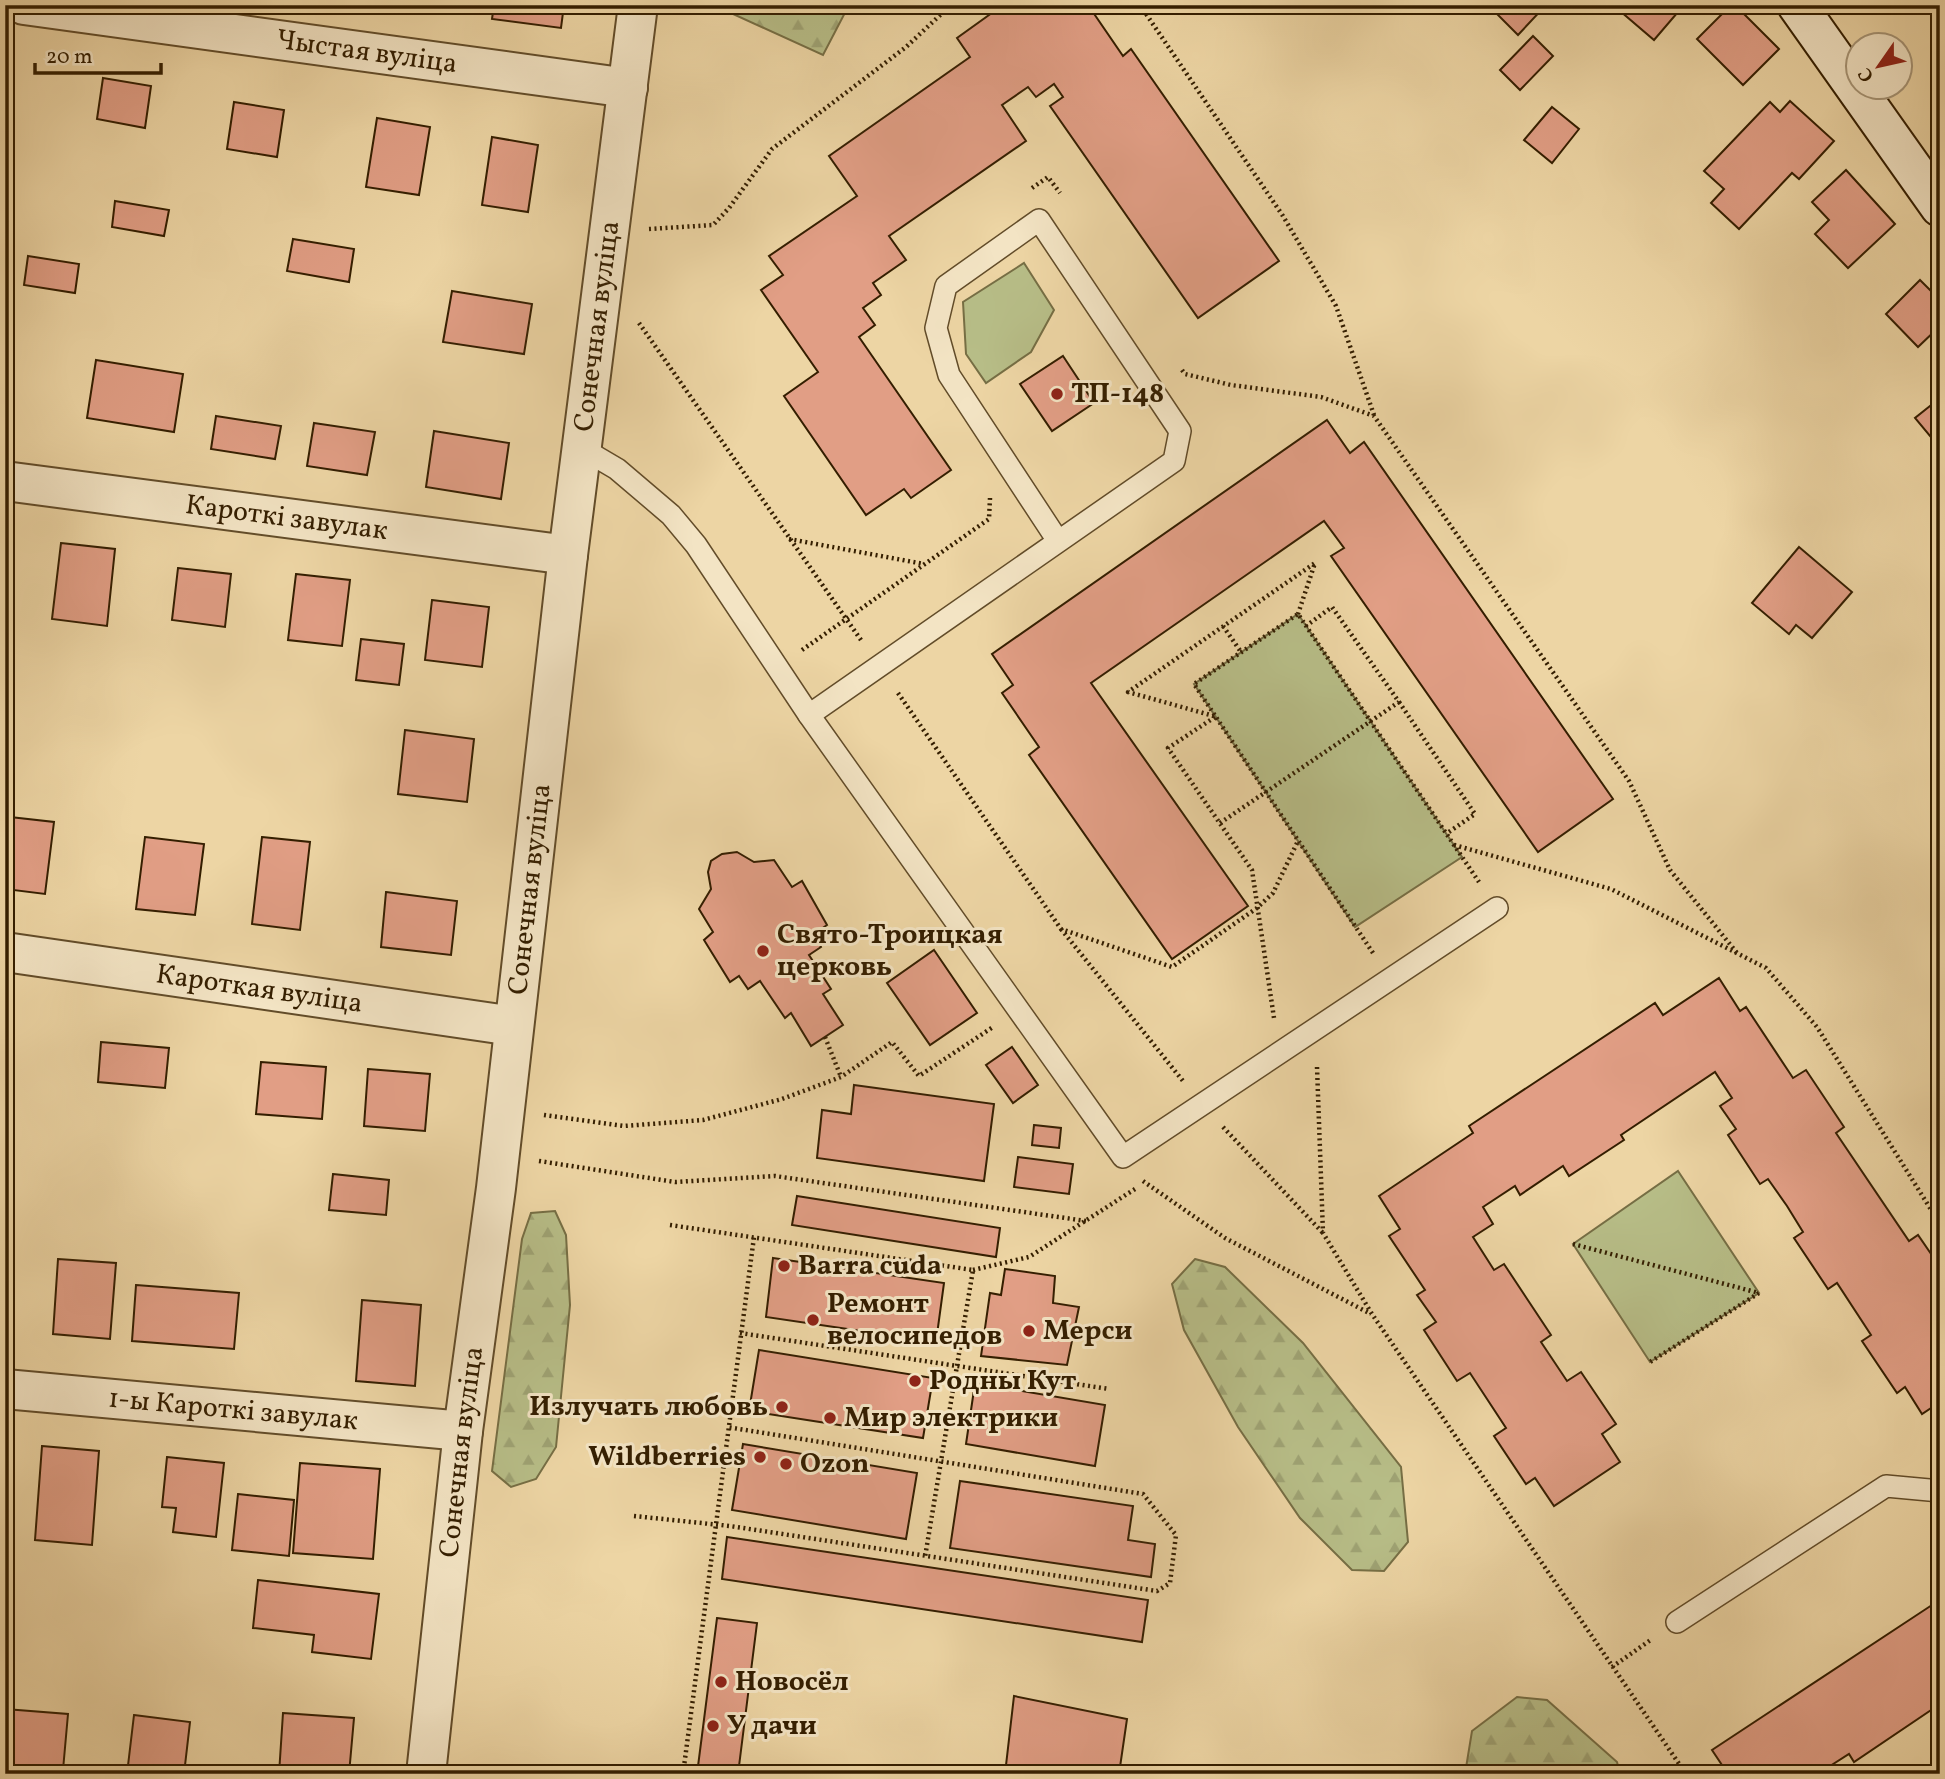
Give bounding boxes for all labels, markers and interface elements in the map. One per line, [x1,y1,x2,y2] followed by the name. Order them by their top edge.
[274,20,460,84] street label: Чыстая вуліца
[35,32,161,76] scale bar
[1843,32,1913,102] north arrow
[46,43,92,72] text: 20 m
[1852,62,1881,87] text: С
[564,218,630,434] street label: Сонечная вуліца
[1071,375,1164,414] place label: ТП-148
[1049,386,1065,402] marker: ТП-148
[183,485,390,551] street label: Кароткі завулак
[499,781,561,997] street label: Сонечная вуліца
[777,916,1003,987] place label: Свято-Троицкая церковь
[755,943,771,959] marker: Свято-Троицкая церковь
[153,955,365,1023] street label: Кароткая вуліца
[798,1247,942,1286] place label: Barra cuda
[776,1258,792,1274] marker: Barra cuda
[827,1285,1002,1356] place label: Ремонт велосипедов
[805,1312,821,1328] marker: Ремонт велосипедов
[1043,1312,1133,1351] place label: Мерси
[1021,1323,1037,1339] marker: Мерси
[430,1344,494,1559] street label: Сонечная вуліца
[929,1362,1077,1401] place label: Родны Кут
[907,1373,923,1389] marker: Родны Кут
[106,1379,360,1441] street label: 1-ы Кароткі завулак
[529,1388,768,1427] place label: Излучать любовь
[774,1399,790,1415] marker: Излучать любовь
[844,1399,1058,1438] place label: Мир электрики
[822,1410,838,1426] marker: Мир электрики
[588,1438,746,1477] place label: Wildberries
[800,1445,870,1484] place label: Ozon
[752,1449,768,1465] marker: Wildberries
[778,1456,794,1472] marker: Ozon
[735,1663,849,1702] place label: Новосёл
[713,1674,729,1690] marker: Новосёл
[727,1707,817,1746] place label: У дачи
[705,1718,721,1734] marker: У дачи

